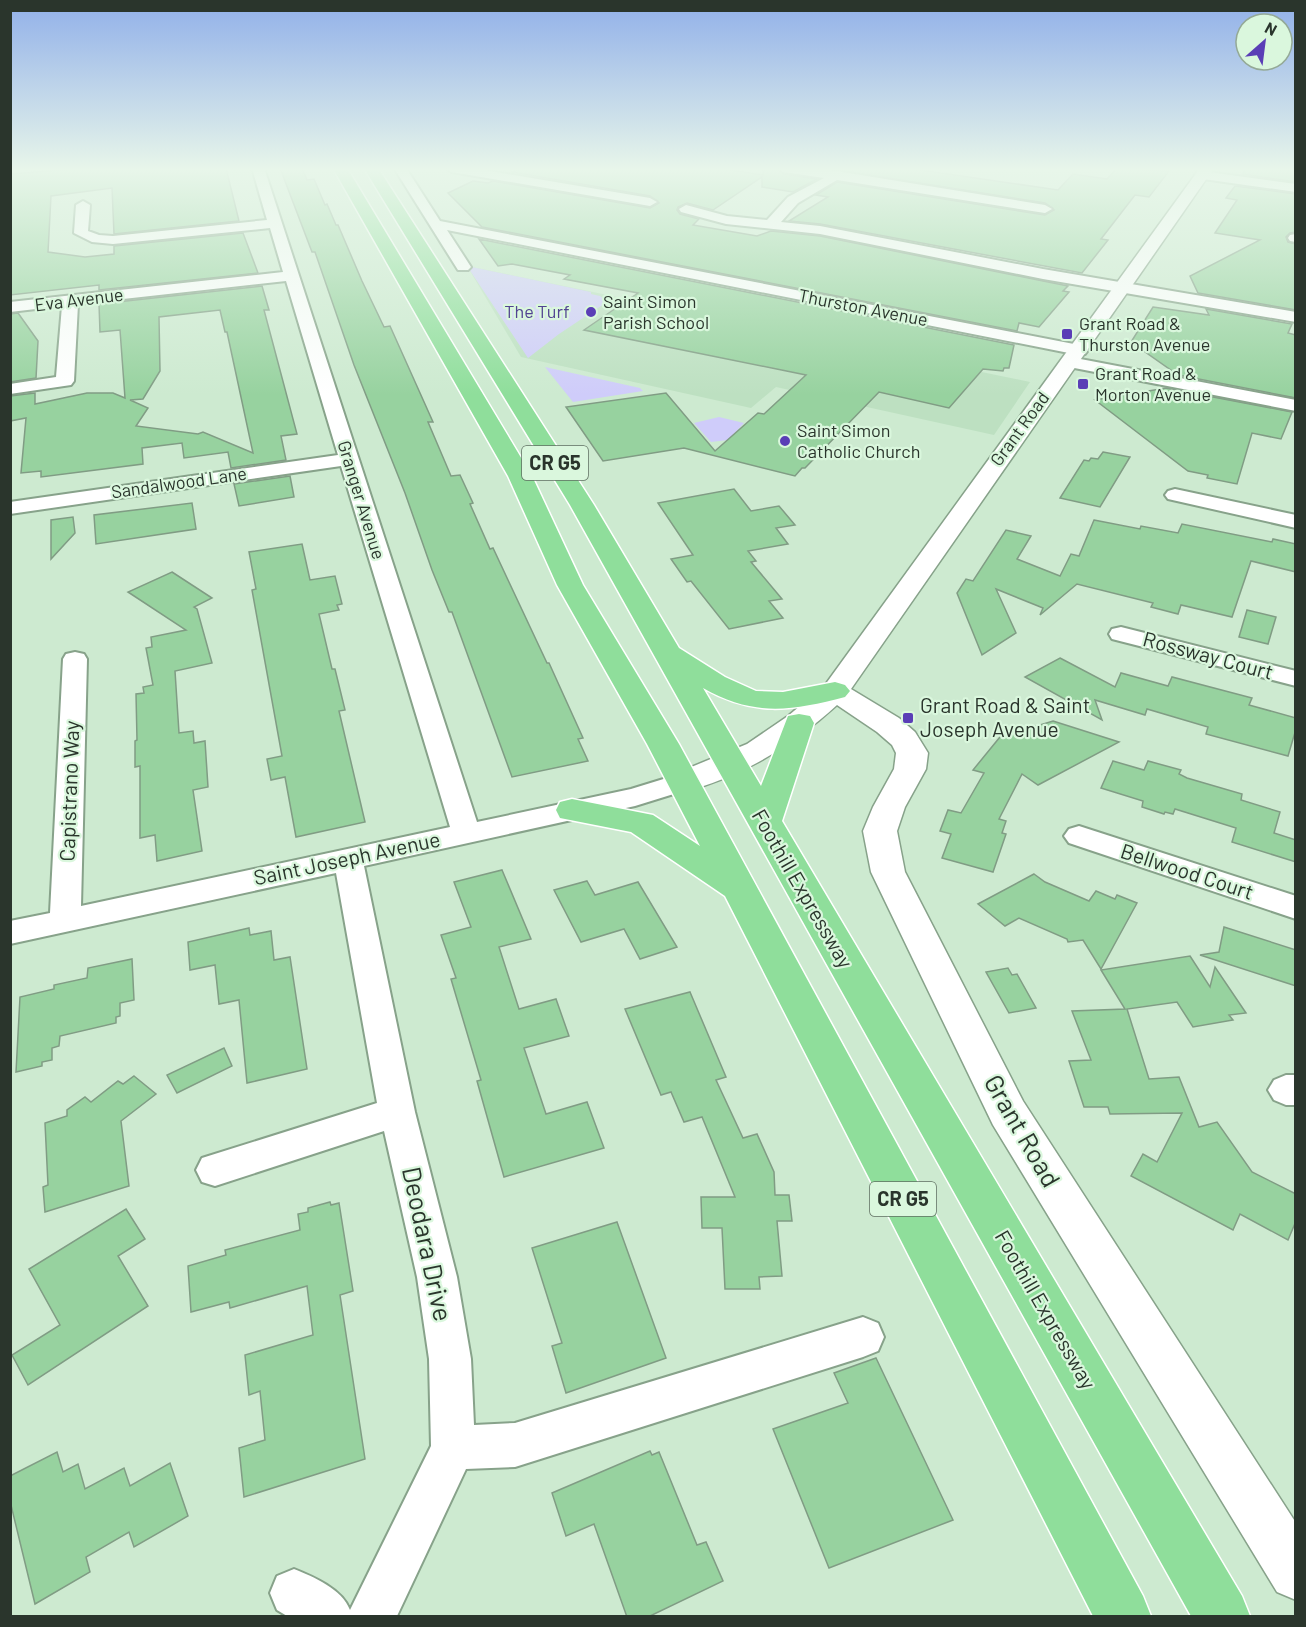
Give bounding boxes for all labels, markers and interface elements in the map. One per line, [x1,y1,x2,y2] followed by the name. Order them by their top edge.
[1234,12,1294,72] north arrow
[1262,17,1280,39] text: N
[33,283,125,315] street label: Eva Avenue
[797,284,930,330] street label: Thurston Avenue
[603,290,709,333] place label: Saint Simon Parish School
[504,300,570,322] park label: The Turf
[584,305,598,319] marker: Saint Simon Parish School
[1079,312,1210,355] place label: Grant Road & Thurston Avenue
[1060,327,1074,341] marker: Grant Road & Thurston Avenue
[1095,362,1211,405] place label: Grant Road & Morton Avenue
[1076,377,1090,391] marker: Grant Road & Morton Avenue
[985,387,1053,470] street label: Grant Road
[797,419,920,462] place label: Saint Simon Catholic Church
[778,434,792,448] marker: Saint Simon Catholic Church
[333,438,390,562] street label: Granger Avenue
[522,446,588,480] road number: CR G5
[110,462,248,502] street label: Sandalwood Lane
[1140,625,1276,684] street label: Rossway Court
[920,692,1090,741] place label: Grant Road & Saint Joseph Avenue
[901,711,915,725] marker: Grant Road & Saint Joseph Avenue
[54,720,83,862] street label: Capistrano Way
[748,804,859,972] street label: Foothill Expressway
[251,826,442,890] street label: Saint Joseph Avenue
[1118,837,1257,904] street label: Bellwood Court
[979,1068,1068,1192] street label: Grant Road
[397,1163,460,1324] street label: Deodara Drive
[870,1182,936,1216] road number: CR G5
[991,1225,1102,1393] street label: Foothill Expressway

